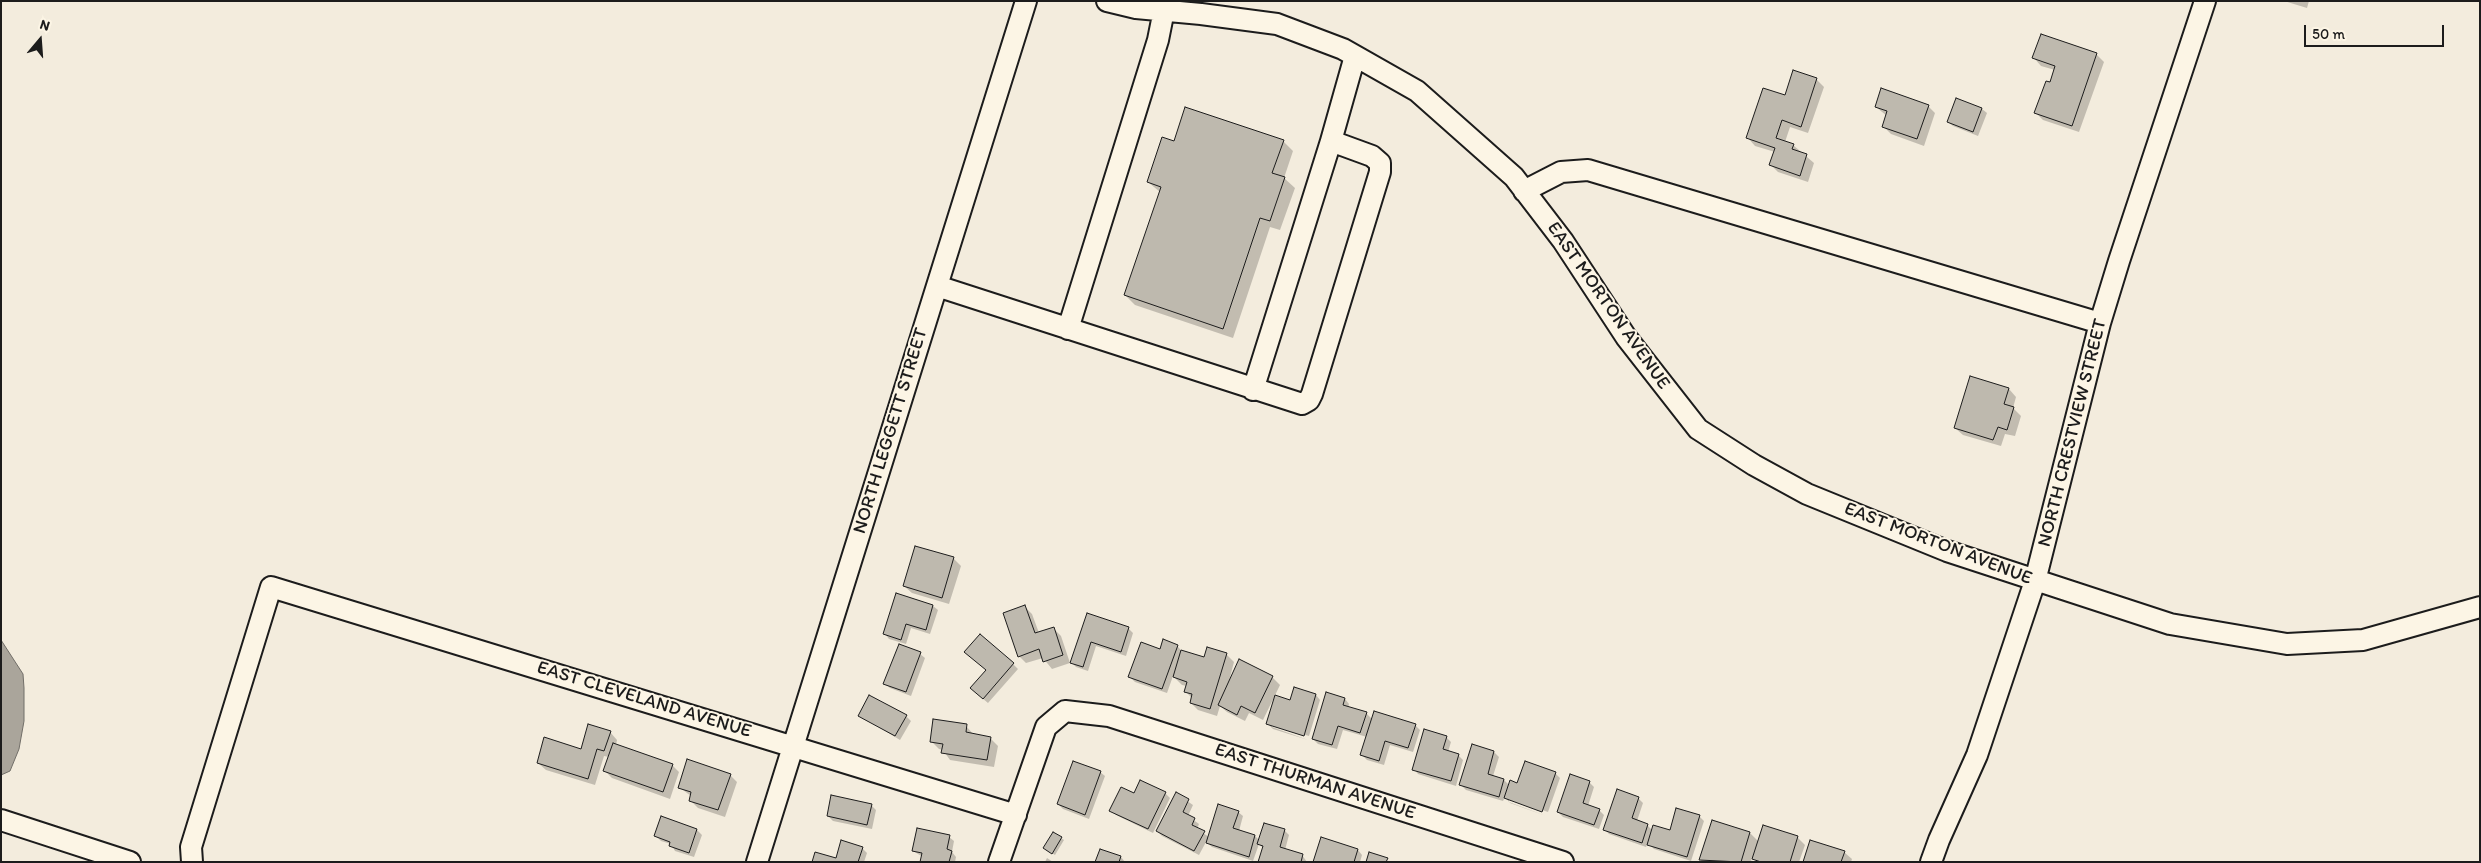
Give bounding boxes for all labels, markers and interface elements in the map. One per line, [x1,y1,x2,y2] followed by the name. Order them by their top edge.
[15,15,65,65] north arrow
[2306,15,2446,47] scale bar
[38,16,52,35] text: N
[2312,25,2345,43] text: 50 m
[1541,218,1675,394] street label: EAST MORTON AVENUE
[2034,317,2112,549] street label: NORTH CRESTVIEW STREET
[849,325,933,537] street label: NORTH LEGGETT STREET
[1841,498,2035,590] street label: EAST MORTON AVENUE
[534,656,754,744] street label: EAST CLEVELAND AVENUE
[1212,739,1418,825] street label: EAST THURMAN AVENUE

